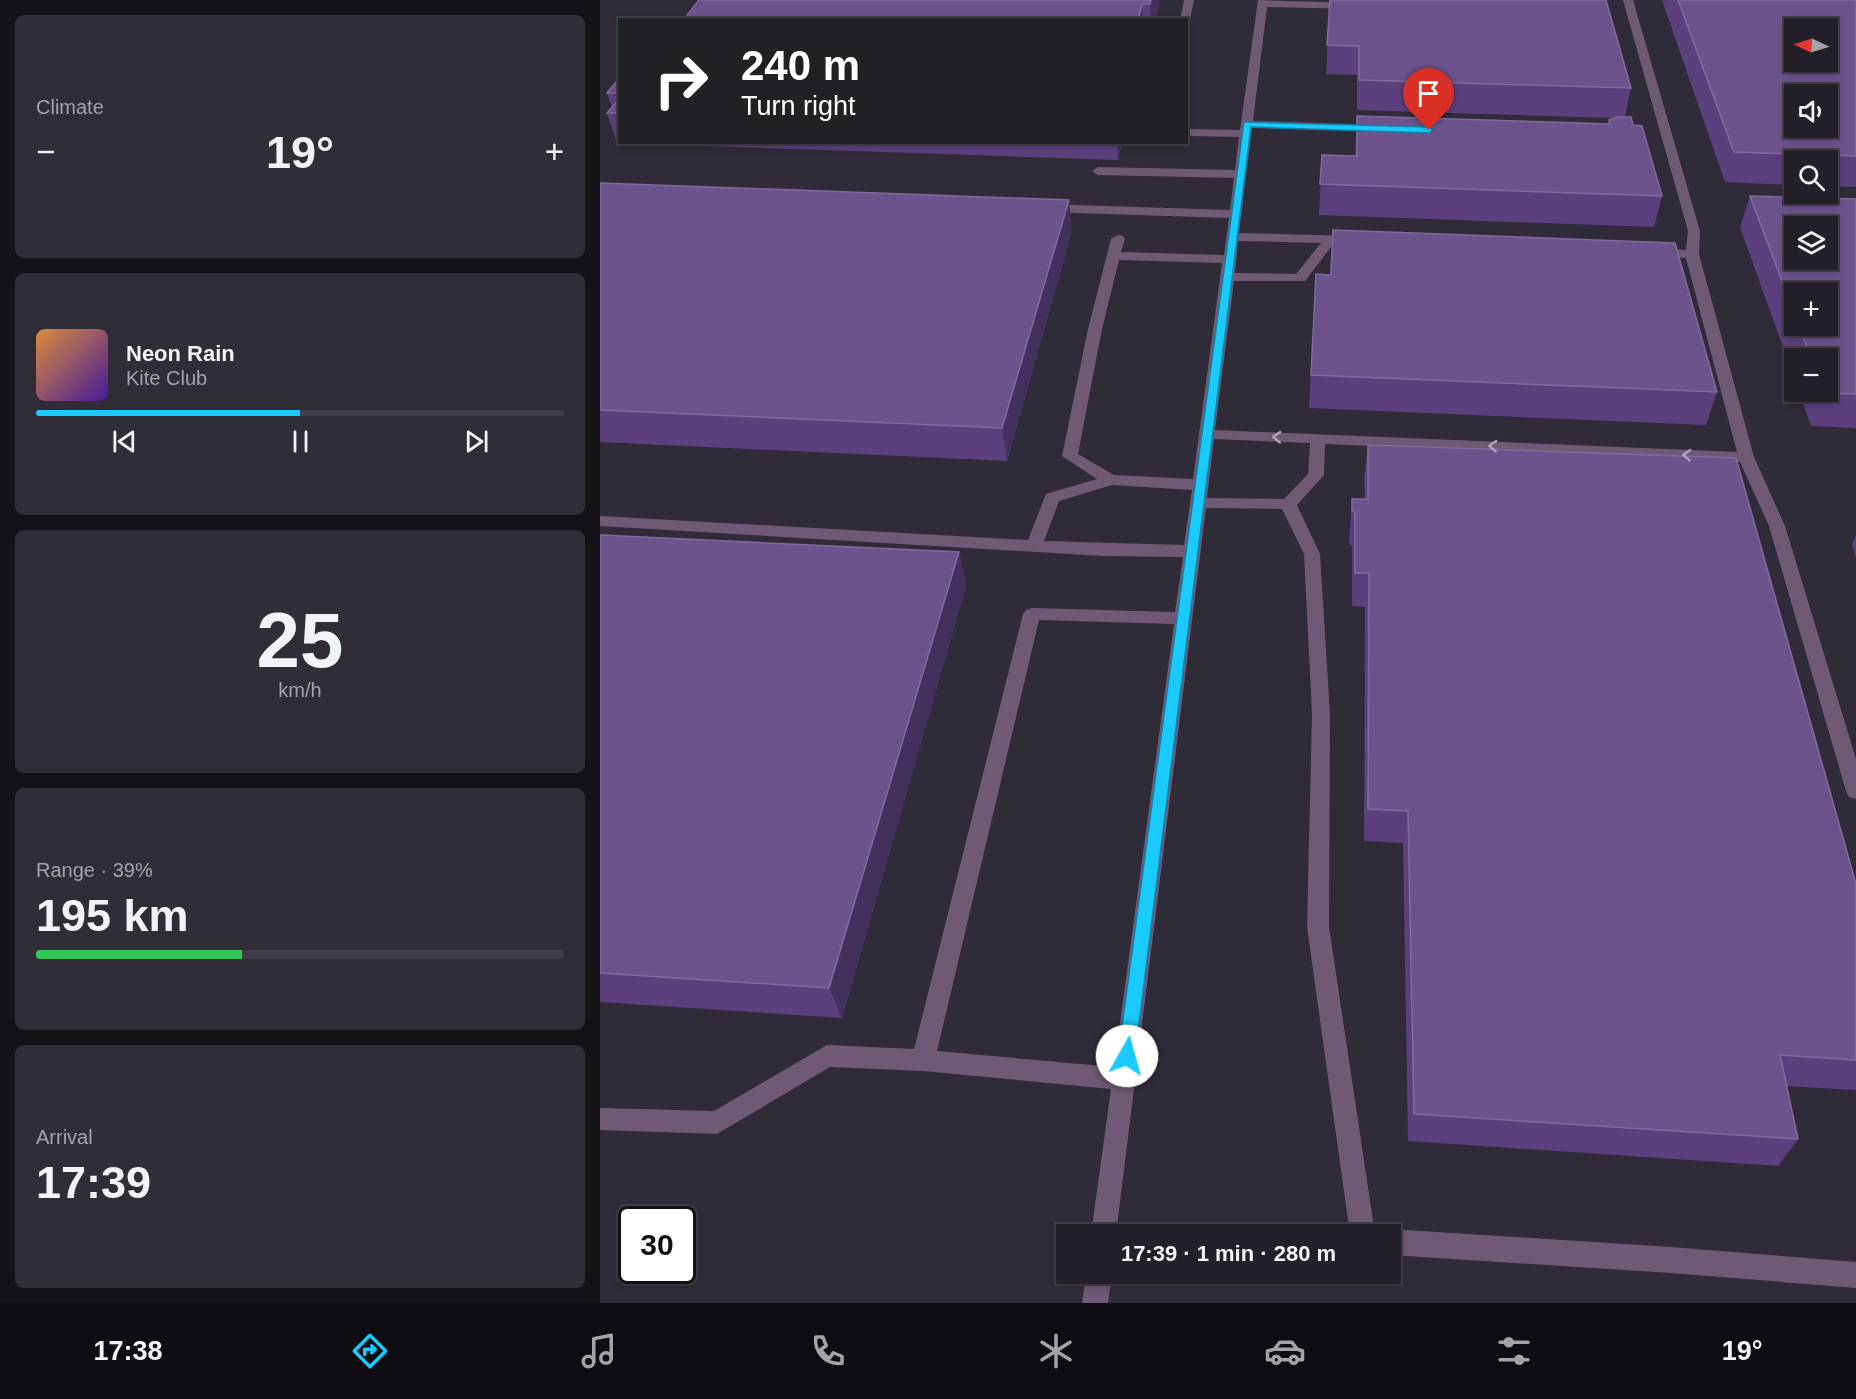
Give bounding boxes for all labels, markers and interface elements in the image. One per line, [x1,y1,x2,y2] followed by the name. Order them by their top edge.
[1784,18,1838,72] north arrow
[1784,18,1838,402] map controls
[642,42,720,120] icon: right
[741,42,860,89] text: 240 m
[1403,68,1454,130] pin
[1412,77,1445,110] icon: arrive
[1784,84,1838,138] button: sound
[741,91,856,121] text: Turn right
[36,96,104,118] text: Climate
[266,127,334,178] text: 19°
[36,133,55,170] text: −
[545,133,564,170] text: +
[1784,150,1838,204] button: search
[1784,216,1838,270] button: layers
[1784,282,1838,336] button: +
[126,341,235,366] text: Neon Rain
[1784,348,1838,402] button: −
[126,367,207,389] text: Kite Club
[108,425,141,458] icon: previous
[284,425,317,458] icon: pause
[460,425,493,458] icon: next
[1272,430,1281,443] one-way arrow
[1488,440,1497,453] one-way arrow
[1683,448,1692,461] one-way arrow
[257,596,343,684] text: 25
[278,679,322,701] text: km/h
[36,859,153,881] text: Range · 39%
[36,890,189,941] text: 195 km
[1095,1024,1159,1088] position arrow
[36,1126,93,1148] text: Arrival
[36,1157,151,1208] text: 17:39
[618,1206,696,1284] speed limit sign: 30
[1121,1241,1336,1266] text: 17:39 · 1 min · 280 m
[349,1330,391,1372] icon: directions
[578,1330,620,1372] icon: music
[807,1330,849,1372] icon: phone
[1035,1330,1077,1372] icon: climate
[1264,1330,1306,1372] icon: car
[1493,1330,1535,1372] icon: filters
[93,1336,162,1366] text: 17:38
[1722,1336,1763,1366] text: 19°

